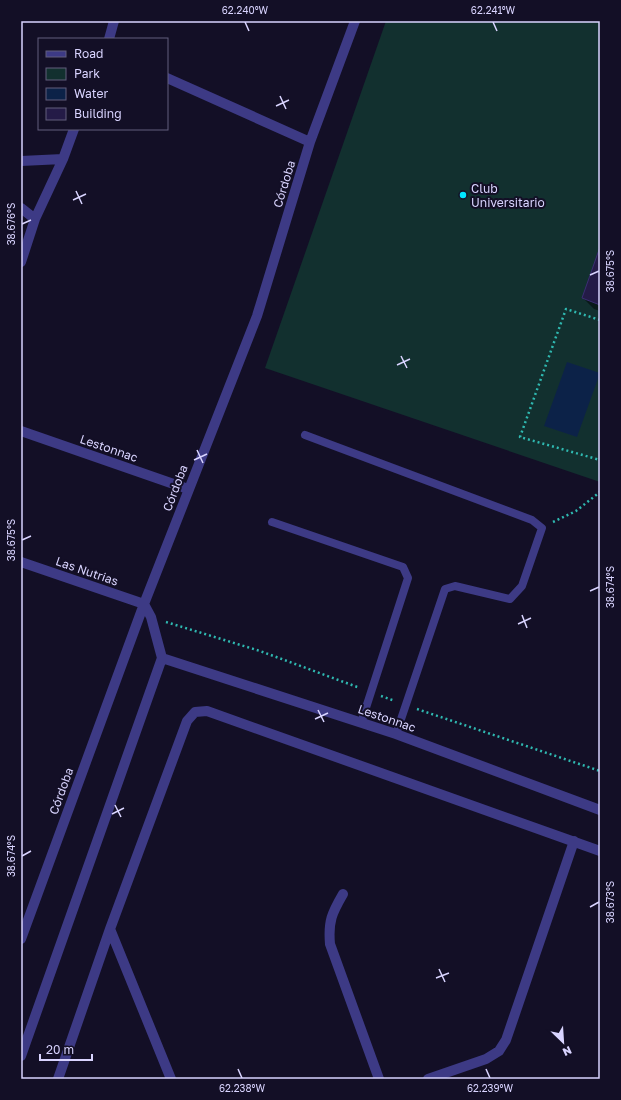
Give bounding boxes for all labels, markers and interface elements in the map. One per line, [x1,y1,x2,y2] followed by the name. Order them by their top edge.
[222,4,269,16] text: 62.240°W
[471,4,516,16] text: 62.241°W
[38,38,168,130] legend
[74,46,103,61] text: Road
[74,66,100,81] text: Park
[74,86,108,101] text: Water
[74,106,122,121] text: Building
[270,159,298,209] street label: Córdoba
[471,181,545,210] place label: Club Universitario
[458,190,468,200] marker: Club Universitario
[5,203,17,245] text: 38.676°S
[604,250,616,292] text: 38.675°S
[78,431,140,465] street label: Lestonnac
[159,463,191,513] street label: Córdoba
[5,519,17,561] text: 38.675°S
[54,553,120,589] street label: Las Nutrias
[604,566,616,608] text: 38.674°S
[356,701,418,735] street label: Lestonnac
[46,766,76,816] street label: Córdoba
[5,835,17,877] text: 38.674°S
[604,881,616,923] text: 38.673°S
[543,1022,583,1062] north arrow
[40,1036,92,1062] scale bar
[46,1042,74,1057] text: 20 m
[561,1044,574,1059] text: N
[219,1082,265,1094] text: 62.238°W
[467,1082,513,1094] text: 62.239°W

